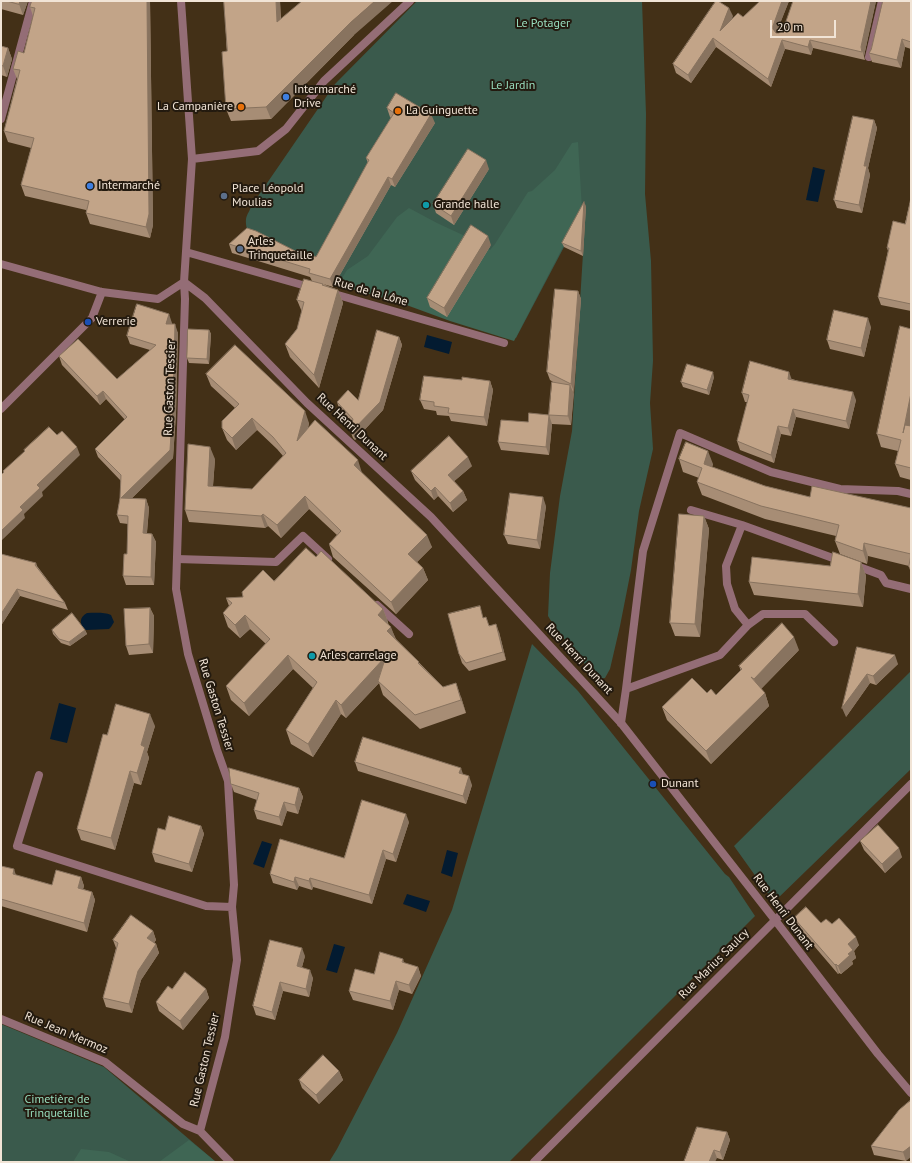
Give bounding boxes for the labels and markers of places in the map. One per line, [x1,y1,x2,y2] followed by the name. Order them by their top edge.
[294,83,356,111] place label: Intermarché Drive
[281,92,291,102] marker: Intermarché Drive
[157,100,233,114] place label: La Campanière
[236,102,246,112] marker: La Campanière
[406,104,478,118] place label: La Guinguette
[393,106,403,116] marker: La Guinguette
[98,179,160,193] place label: Intermarché
[85,181,95,191] marker: Intermarché
[232,182,303,210] place label: Place Léopold Moulias
[219,191,229,201] marker: Place Léopold Moulias
[434,198,499,212] place label: Grande halle
[421,200,431,210] marker: Grande halle
[248,235,313,263] place label: Arles Trinquetaille
[235,244,245,254] marker: Arles Trinquetaille
[96,315,136,329] place label: Verrerie
[83,317,93,327] marker: Verrerie
[320,649,397,663] place label: Arles carrelage
[307,651,317,661] marker: Arles carrelage
[661,777,698,791] place label: Dunant
[648,779,658,789] marker: Dunant

